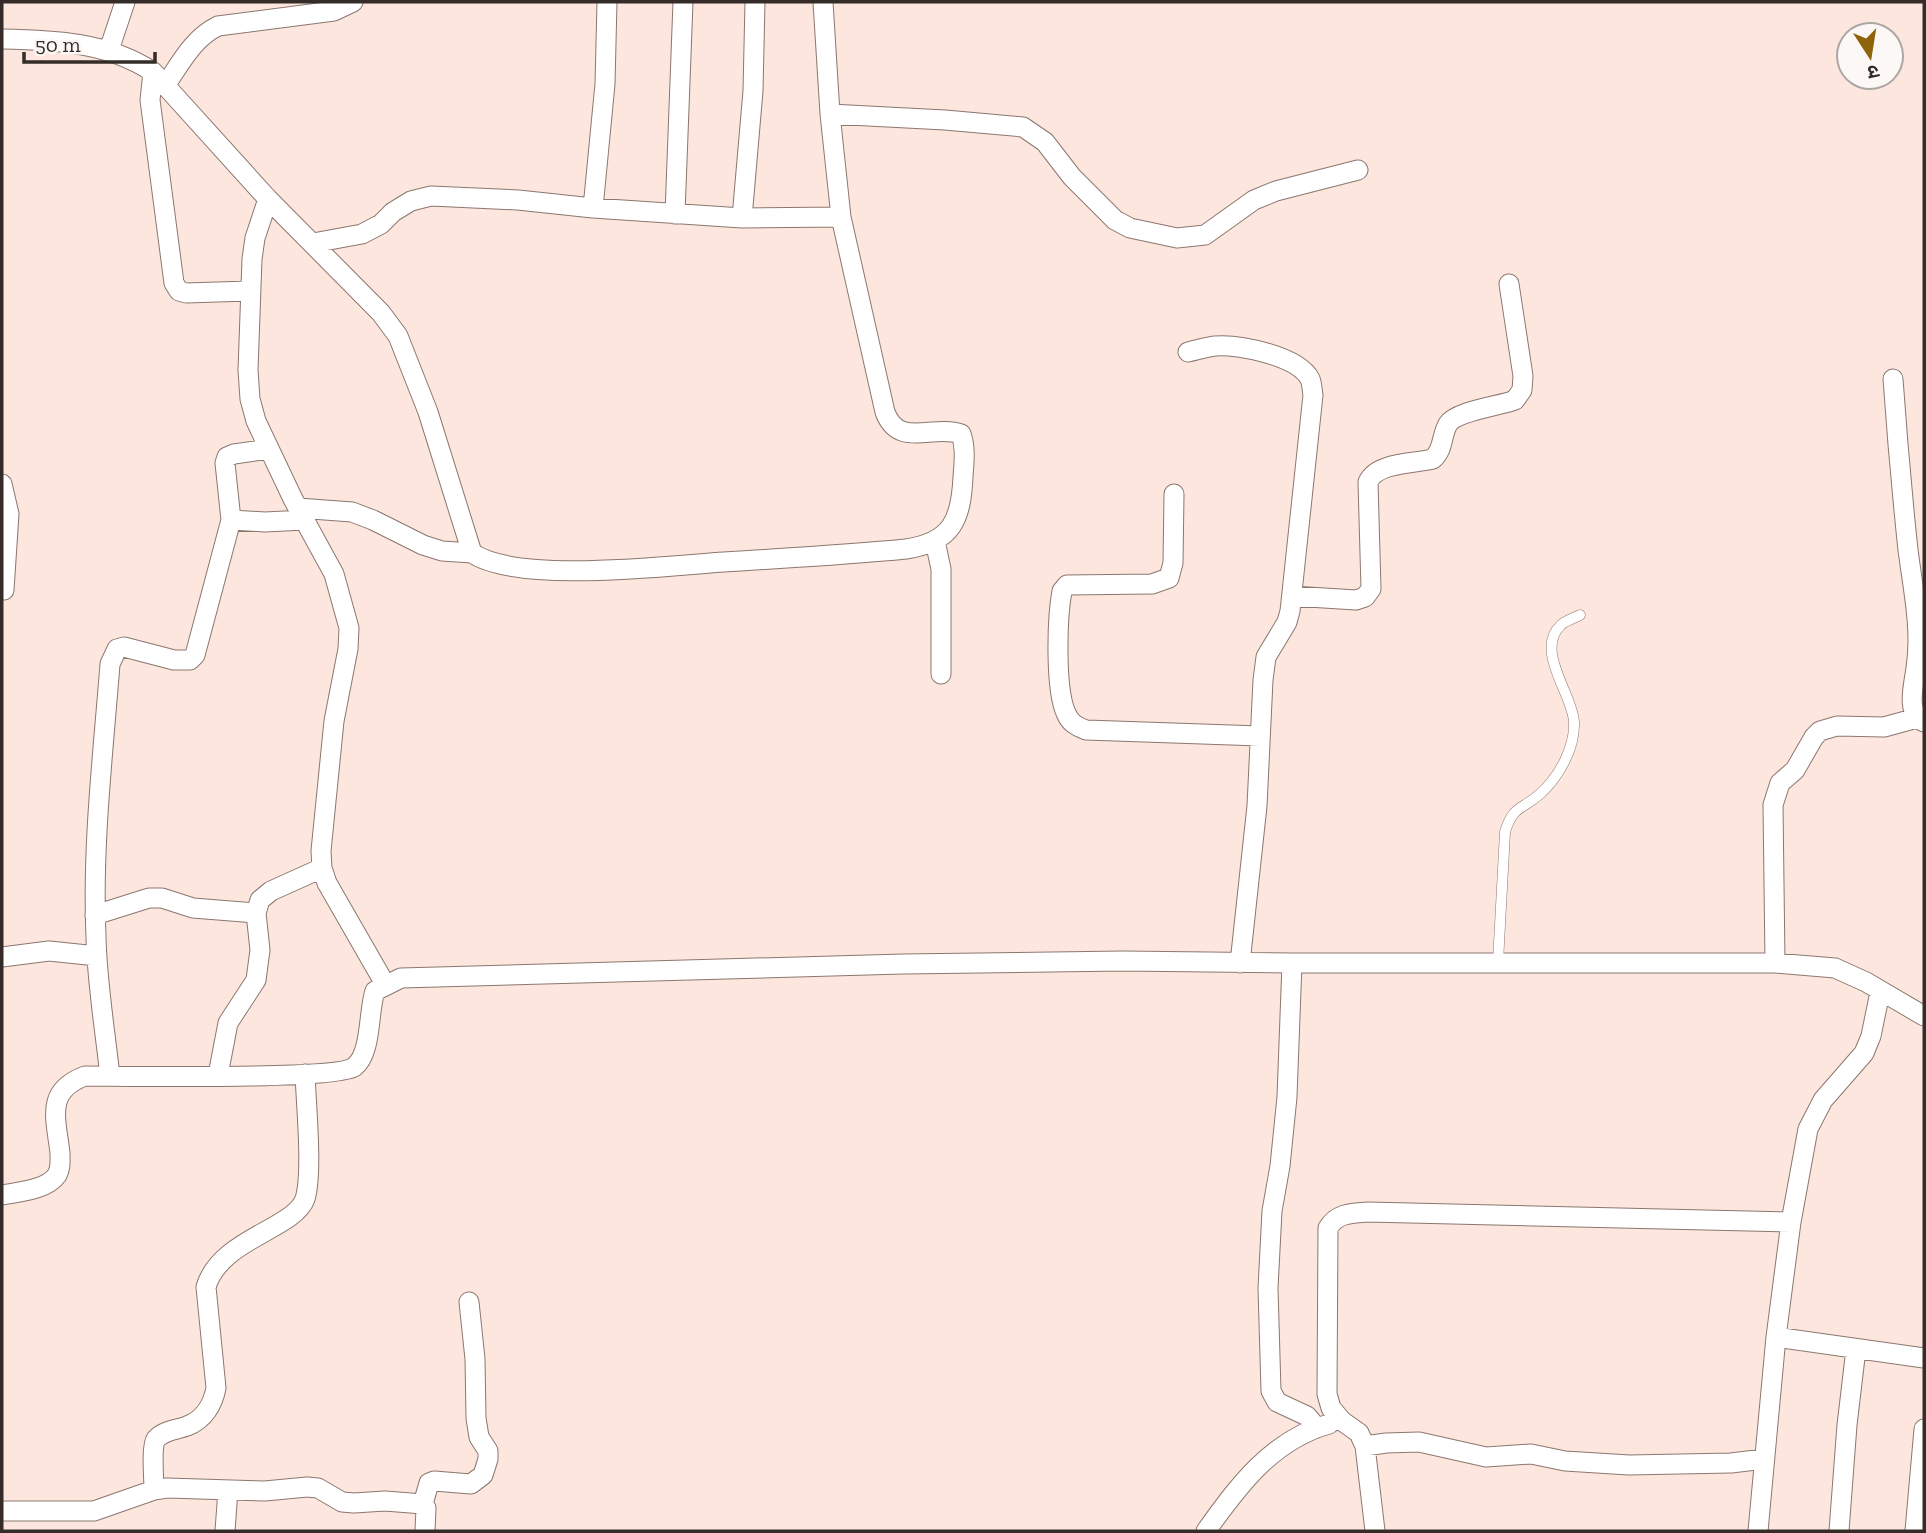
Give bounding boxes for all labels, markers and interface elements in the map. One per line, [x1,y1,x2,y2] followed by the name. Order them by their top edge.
[24,21,156,65] scale bar
[1835,21,1905,91] north arrow
[35,32,81,57] text: 50 m
[1865,60,1881,85] text: उ

